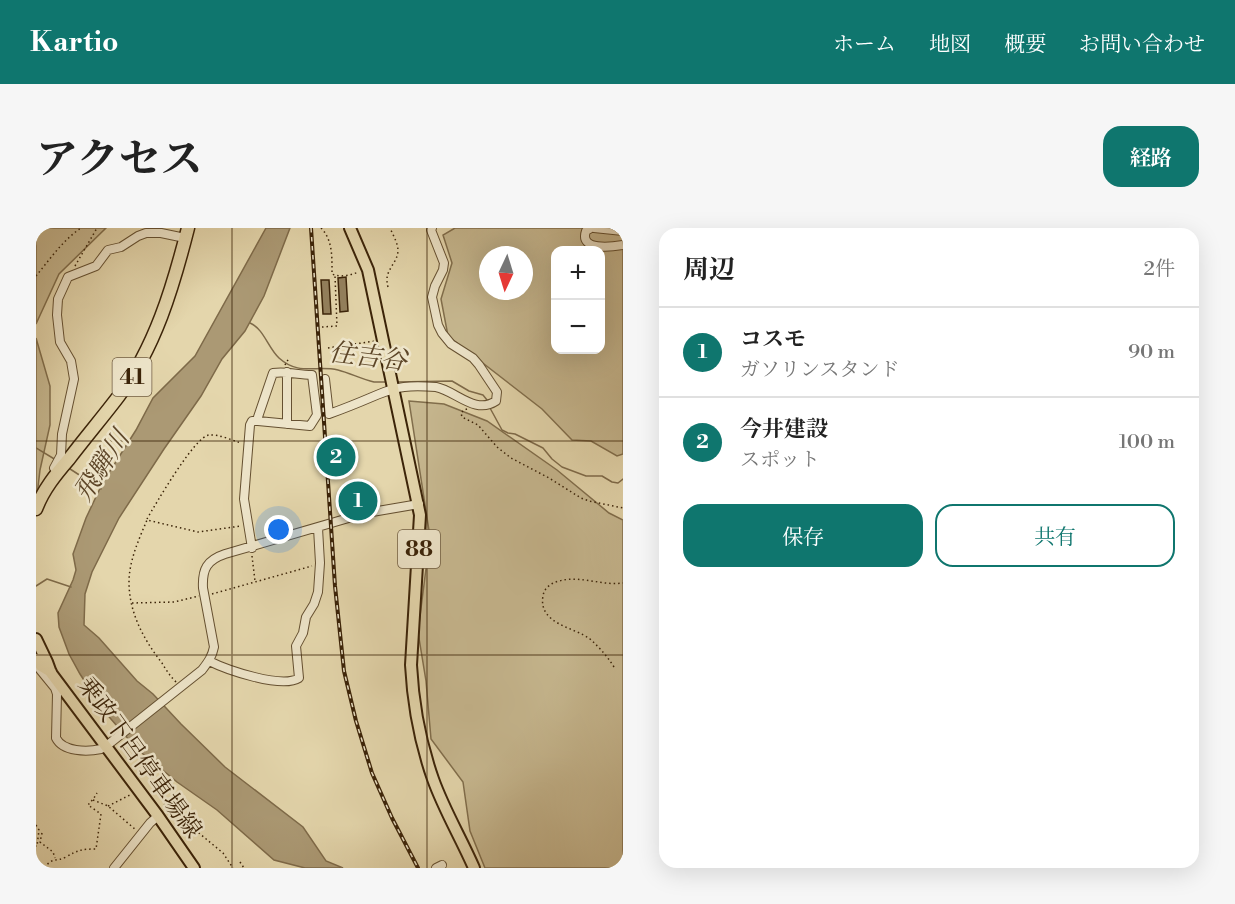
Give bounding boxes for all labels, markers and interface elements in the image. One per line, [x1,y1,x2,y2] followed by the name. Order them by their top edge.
[30,25,119,60] text: Kartio
[833,32,896,58] text: ホーム
[929,32,971,58] text: 地図
[1004,32,1046,58] text: 概要
[1079,32,1205,58] text: お問い合わせ
[1103,126,1199,187] button: 経路
[36,134,203,187] text: アクセス
[479,246,533,300] north arrow
[551,246,605,354] map controls
[551,246,605,300] button: +
[683,254,735,286] text: 周辺
[1144,257,1175,282] text: 2件
[551,300,605,354] button: −
[740,326,806,353] text: コスモ
[327,336,411,378] water label: 住吉谷
[698,340,707,365] text: 1
[1128,340,1175,365] text: 90 m
[112,358,152,396] road number: 41
[740,358,899,383] text: ガソリンスタンド
[740,416,828,443] text: 今井建設
[67,422,138,507] water label: 飛騨川
[696,430,709,455] text: 2
[1119,430,1175,455] text: 100 m
[316,434,356,480] pin: 2
[740,448,820,473] text: スポット
[338,478,378,524] pin: 1
[683,504,923,567] button: 保存
[935,504,1175,567] button: 共有
[264,515,293,544] your location
[398,530,440,568] road number: 88
[70,672,208,844] street label: 乗政下呂停車場線

